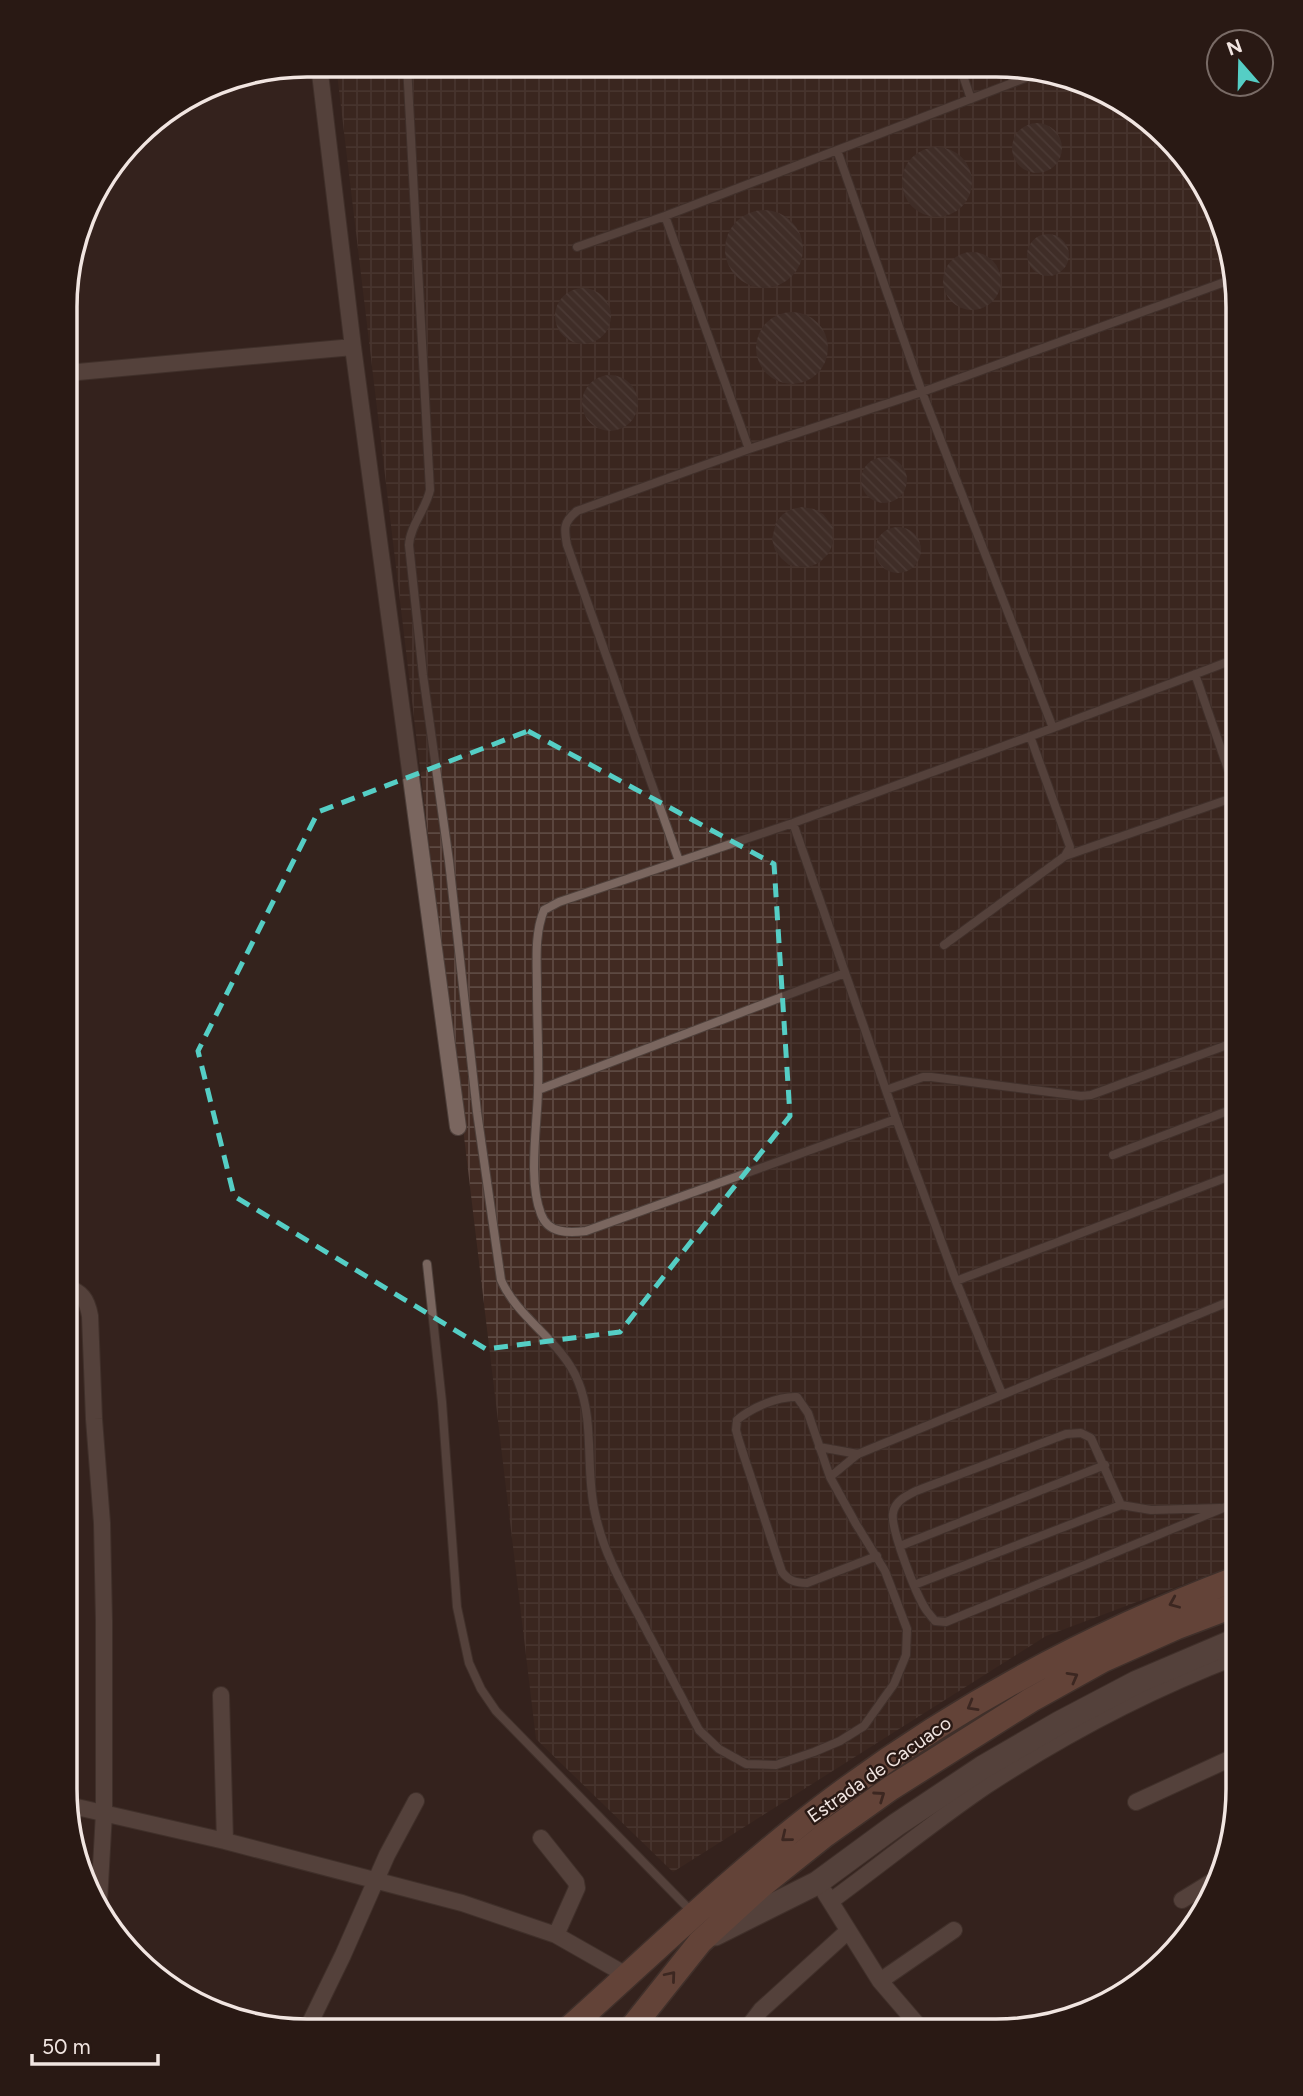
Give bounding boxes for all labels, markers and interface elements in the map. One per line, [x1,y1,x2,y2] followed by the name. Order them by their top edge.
[1205,28,1275,98] north arrow
[1224,34,1245,61] text: N
[1169,1595,1181,1609] one-way arrow
[1066,1672,1079,1685] one-way arrow
[966,1698,979,1711] one-way arrow
[803,1711,956,1828] street label: Estrada de Cacuaco
[872,1792,885,1804] one-way arrow
[781,1828,793,1841] one-way arrow
[663,1972,676,1984] one-way arrow
[32,2022,158,2066] scale bar
[42,2034,91,2059] text: 50 m

